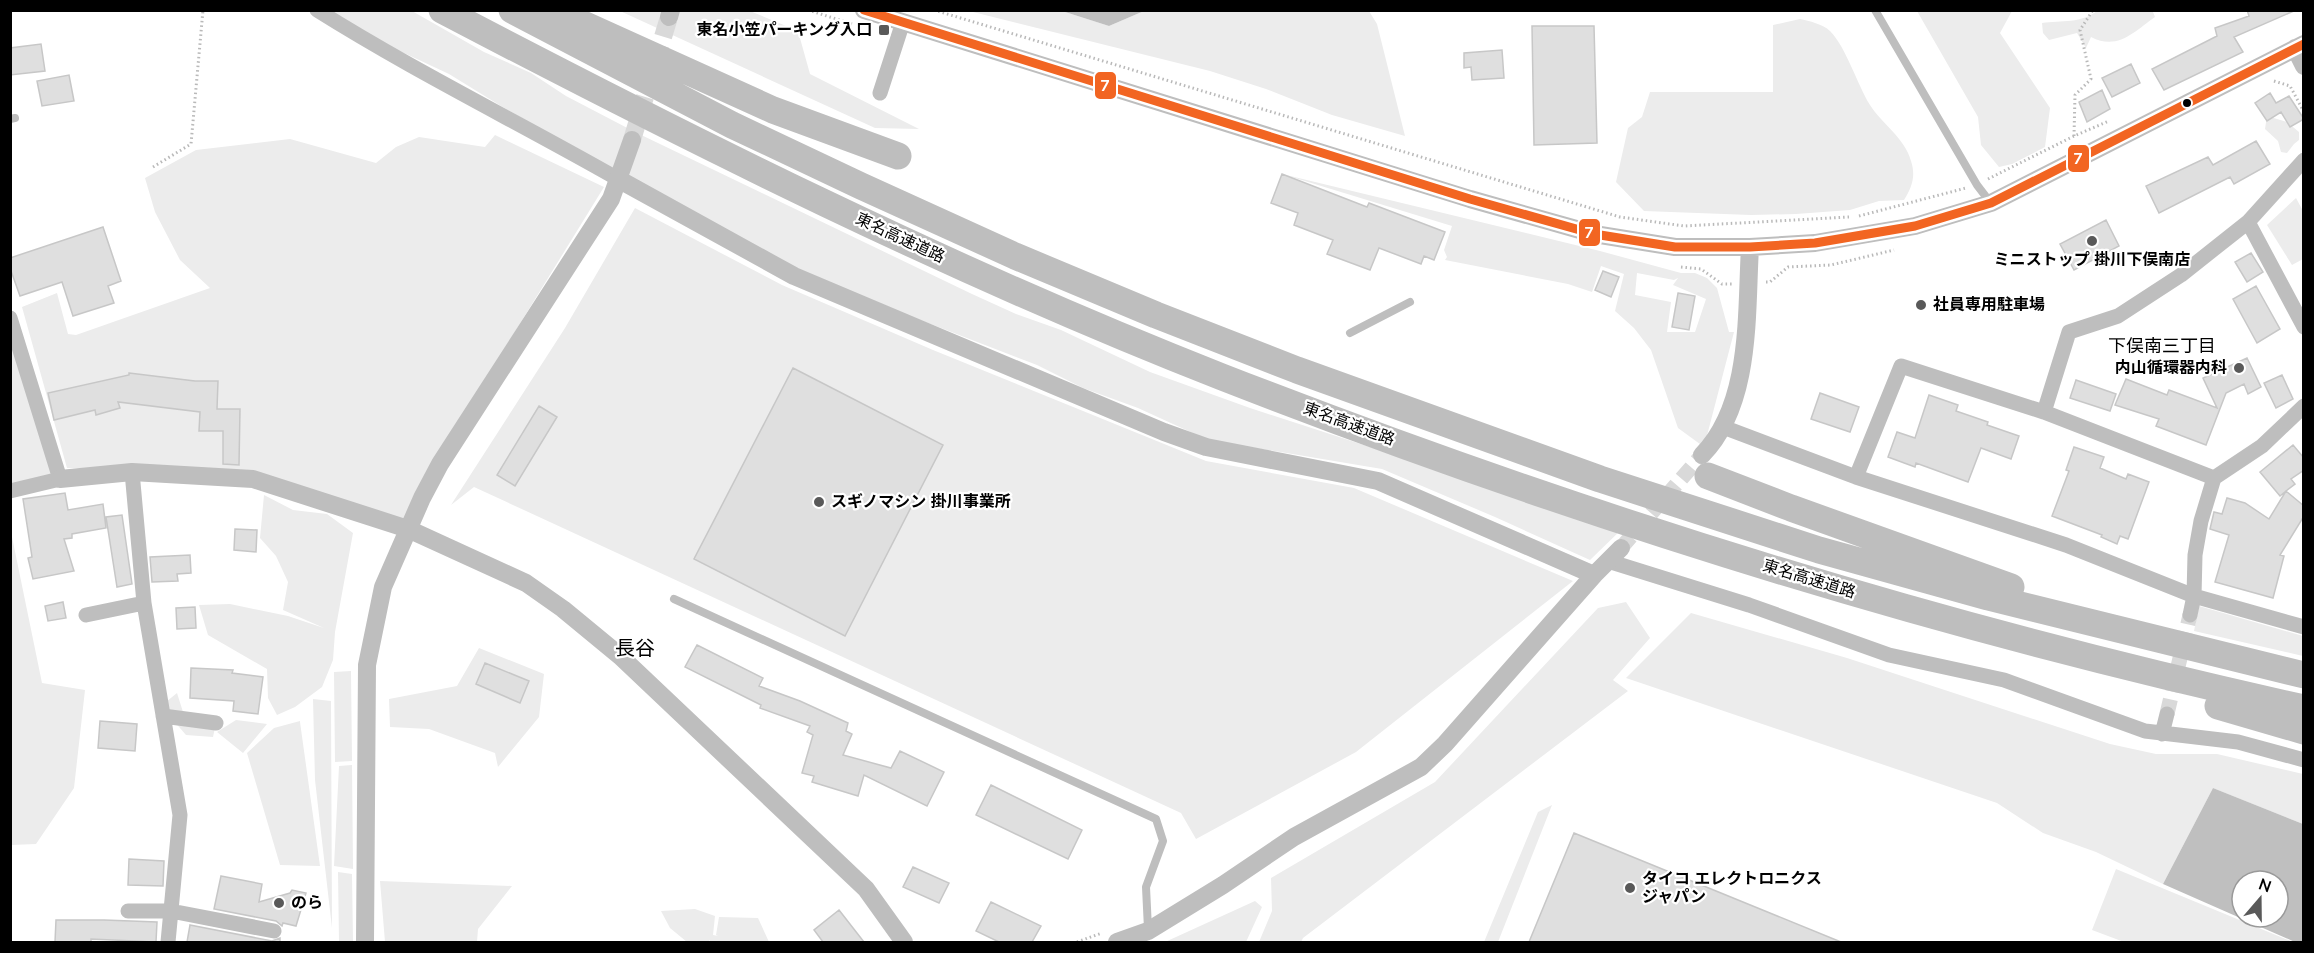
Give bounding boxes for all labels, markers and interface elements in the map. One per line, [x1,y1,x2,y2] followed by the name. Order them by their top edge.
[696,19,872,41] place label: 東名小笠パーキング入口
[877,23,891,37] marker: 東名小笠パーキング入口
[1094,71,1117,100] line badge: 7
[1100,75,1110,97] text: 7
[2181,97,2193,109] unlabelled marker
[2067,144,2090,173] line badge: 7
[2073,148,2083,170] text: 7
[852,208,948,268] street label: 東名高速道路
[1578,218,1601,247] line badge: 7
[1584,222,1594,244] text: 7
[2085,234,2099,248] marker: ミニストップ 掛川下俣南店
[1994,249,2190,271] place label: ミニストップ 掛川下俣南店
[1933,294,2045,316] place label: 社員専用駐車場
[1914,298,1928,312] marker: 社員専用駐車場
[2108,334,2216,358] district label: 下俣南三丁目
[2115,357,2227,379] place label: 内山循環器内科
[2232,361,2246,375] marker: 内山循環器内科
[1300,397,1398,451] street label: 東名高速道路
[831,491,1011,513] place label: スギノマシン 掛川事業所
[812,495,826,509] marker: スギノマシン 掛川事業所
[1760,554,1858,604] street label: 東名高速道路
[615,635,655,662] district label: 長谷
[1642,868,1822,908] place label: タイコ エレクトロニクス ジャパン
[2230,869,2290,929] north arrow
[2255,873,2274,898] text: N
[1623,881,1637,895] marker: タイコ エレクトロニクス ジャパン
[291,892,323,914] place label: のら
[272,896,286,910] marker: のら

